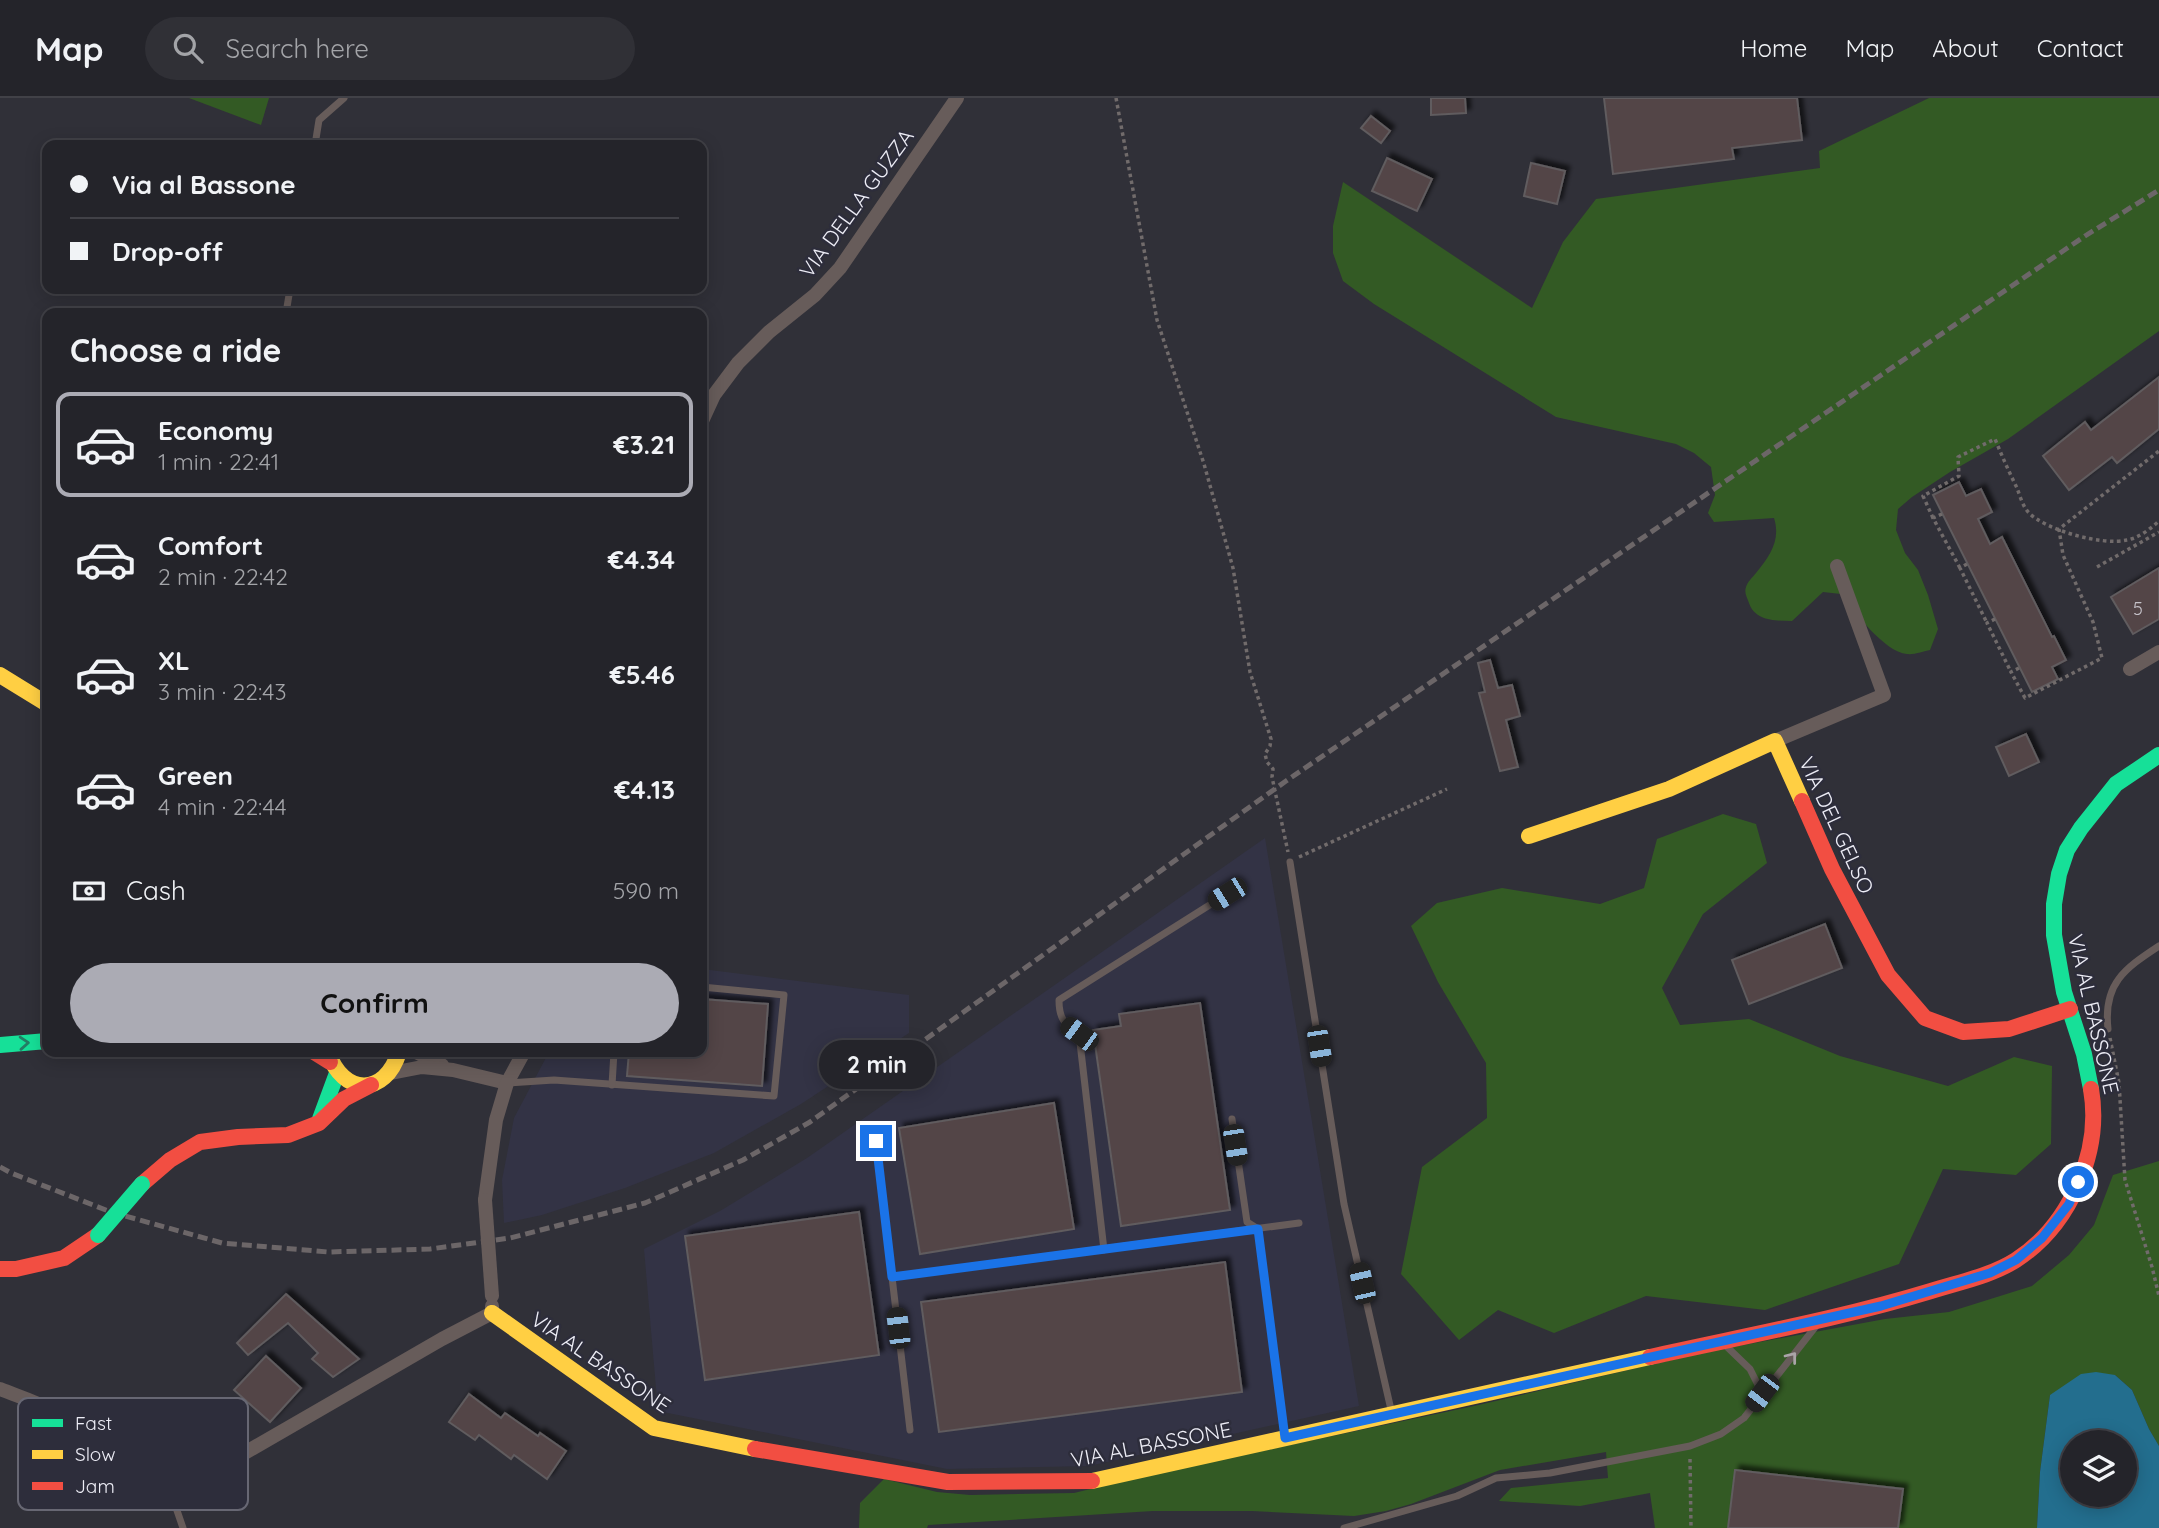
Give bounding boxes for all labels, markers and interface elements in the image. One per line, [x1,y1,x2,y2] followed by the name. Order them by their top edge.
[145,17,635,80] search box
[35,28,103,69] text: Map
[169,29,207,67] icon: search
[225,32,369,65] text: Search here
[1740,33,1807,63] text: Home
[1845,33,1894,63] text: Map
[1932,33,1999,63] text: About
[2037,33,2124,63] text: Contact
[793,124,919,282] street label: VIA DELLA GUZZA
[112,168,295,201] text: Via al Bassone
[112,235,223,268] text: Drop-off
[70,330,282,370] text: Choose a ride
[74,413,137,476] icon: car
[158,414,273,447] text: Economy
[613,428,675,461] text: €3.21
[158,447,279,476] text: 1 min · 22:41
[74,528,137,591] icon: car
[158,529,263,562] text: Comfort
[608,543,675,576] text: €4.34
[158,562,288,591] text: 2 min · 22:42
[2133,597,2143,620] house number: 5
[74,643,137,706] icon: car
[158,644,190,677] text: XL
[609,658,675,691] text: €5.46
[158,677,287,706] text: 3 min · 22:43
[1794,752,1880,898] street label: VIA DEL GELSO
[74,758,137,821] icon: car
[158,759,233,792] text: Green
[614,773,675,806] text: €4.13
[158,792,287,821] text: 4 min · 22:44
[70,872,108,910] icon: cash
[126,874,186,907] text: Cash
[1204,874,1251,914] car
[613,876,679,905] text: 590 m
[2063,932,2125,1096] street label: VIA AL BASSONE
[70,963,679,1043] button: Confirm
[1056,1013,1103,1055] car
[1306,1024,1333,1068] car
[18,1036,29,1051] one-way arrow
[818,1040,934,1088] callout: 2 min
[847,1050,907,1079] text: 2 min
[1222,1123,1249,1167] car
[860,1125,892,1157] route end
[2062,1166,2094,1198] route start
[1348,1260,1377,1306] car
[526,1306,676,1418] street label: VIA AL BASSONE
[886,1306,911,1350] car
[1784,1352,1796,1365] one-way arrow
[1741,1370,1784,1416] car
[18,1398,248,1510] legend
[75,1411,112,1435] text: Fast
[1068,1416,1234,1472] street label: VIA AL BASSONE
[2060,1430,2137,1507] map controls
[2060,1430,2137,1507] button: layers
[75,1442,116,1466] text: Slow
[75,1474,115,1498] text: Jam

